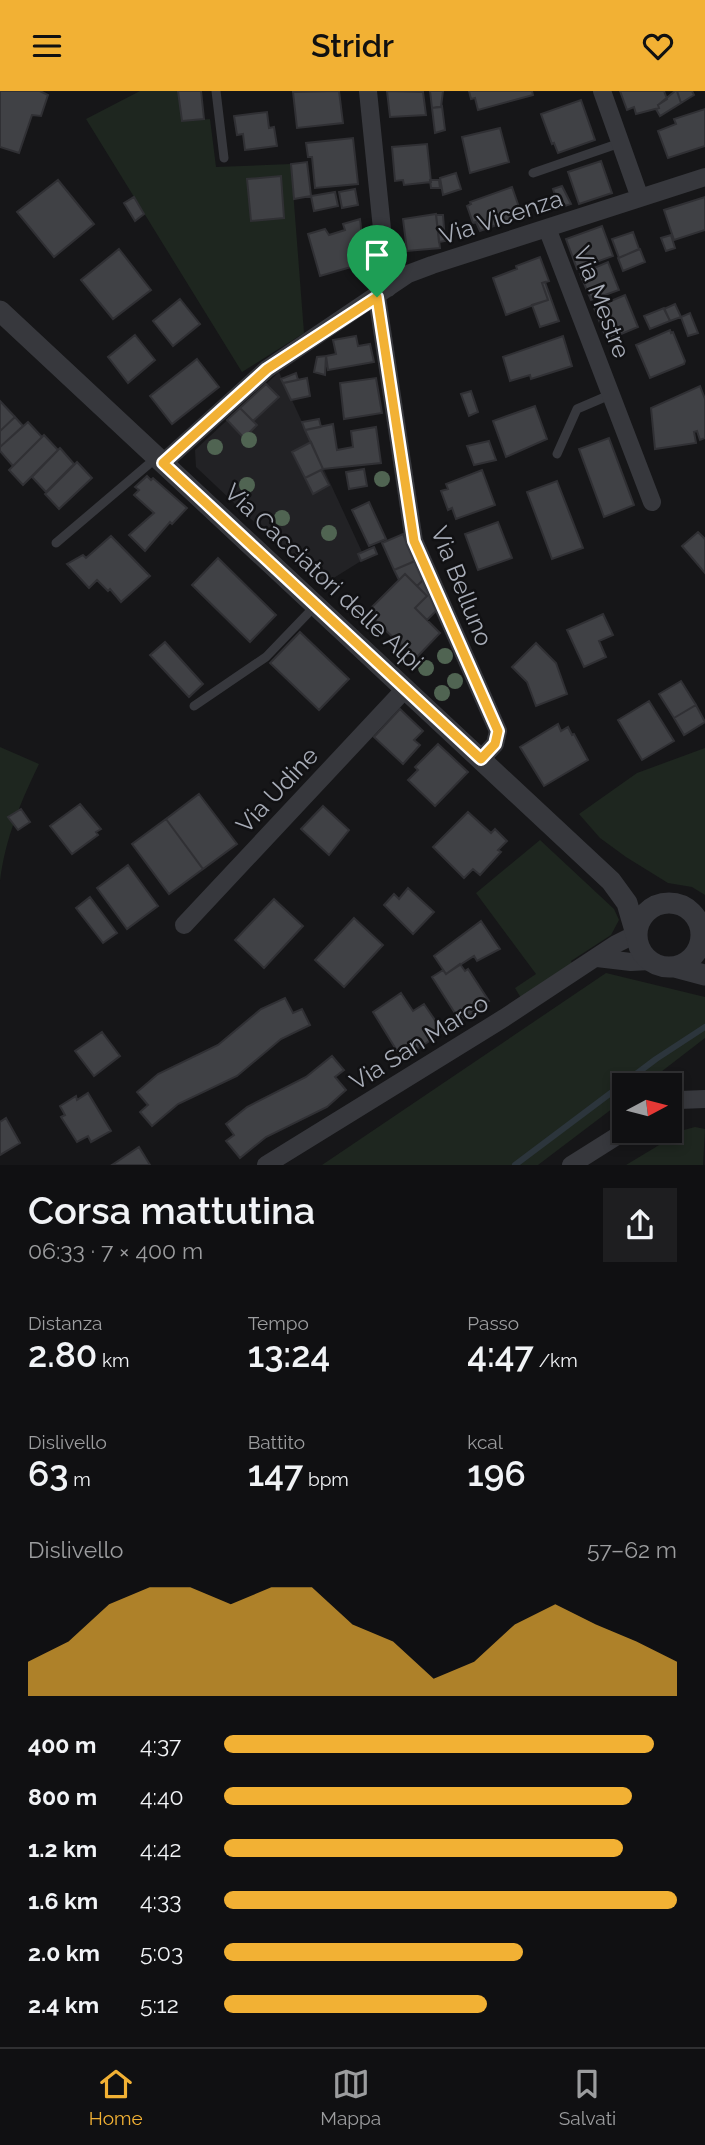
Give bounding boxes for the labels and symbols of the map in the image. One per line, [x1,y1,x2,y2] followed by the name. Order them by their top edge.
[436,184,566,250] street label: Via Vicenza
[347,225,407,297] pin
[567,242,637,362] street label: Via Mestre
[219,477,429,677] street label: Via Cacciatori delle Alpi
[425,522,499,650] street label: Via Belluno
[230,741,324,839] street label: Via Udine
[344,988,494,1096] street label: Via San Marco
[612,1073,682,1143] north arrow

